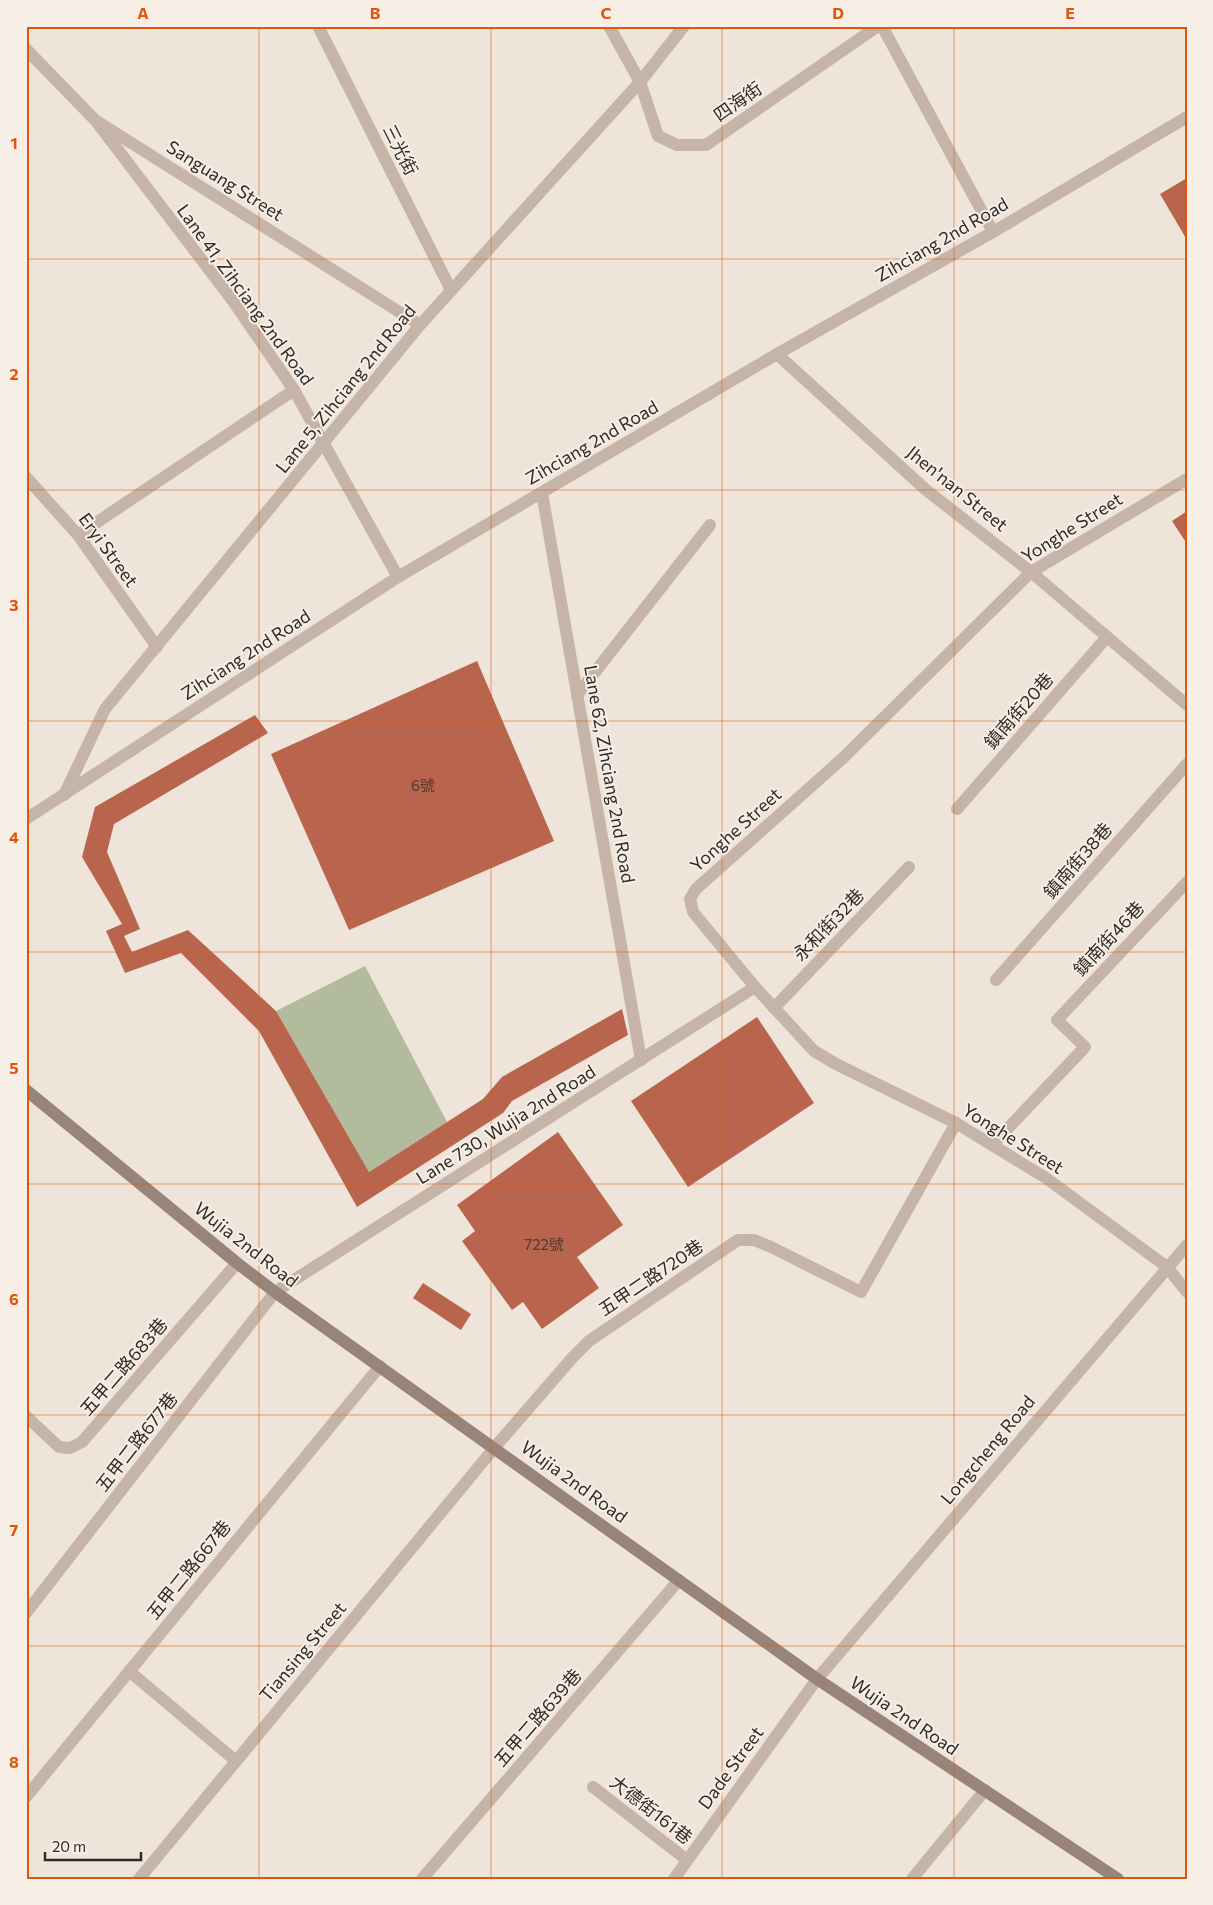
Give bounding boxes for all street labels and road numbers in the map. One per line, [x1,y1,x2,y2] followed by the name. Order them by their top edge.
[709,77,766,126] street label: 四海街
[379,120,423,179] street label: 三光街
[163,135,288,225] street label: Sanguang Street
[871,192,1012,286] street label: Zihciang 2nd Road
[173,200,319,389] street label: Lane 41, Zihciang 2nd Road
[271,300,420,477] street label: Lane 5, Zihciang 2nd Road
[521,395,662,489] street label: Zihciang 2nd Road
[903,441,1012,536] street label: Jhen'nan Street
[1017,487,1126,567] street label: Yonghe Street
[75,508,143,591] street label: Eryi Street
[177,604,314,704] street label: Zihciang 2nd Road
[580,663,640,885] street label: Lane 62, Zihciang 2nd Road
[979,668,1057,753] street label: 鎮南街20巷
[685,783,785,876] street label: Yonghe Street
[1038,818,1116,903] street label: 鎮南街38巷
[788,884,868,965] street label: 永和街32巷
[1068,897,1148,980] street label: 鎮南街46巷
[412,1060,599,1188] street label: Lane 730, Wujia 2nd Road
[959,1098,1068,1178] street label: Yonghe Street
[190,1197,303,1292] street label: Wujia 2nd Road
[594,1234,707,1320] street label: 五甲二路720巷
[75,1313,172,1420] street label: 五甲二路683巷
[91,1387,182,1495] street label: 五甲二路677巷
[935,1390,1039,1508] street label: Longcheng Road
[517,1435,632,1527] street label: Wujia 2nd Road
[142,1515,235,1623] street label: 五甲二路667巷
[254,1597,350,1706] street label: Tiansing Street
[489,1664,586,1771] street label: 五甲二路639巷
[846,1671,963,1759] street label: Wujia 2nd Road
[693,1722,768,1813] street label: Dade Street
[606,1770,697,1848] street label: 大德街161巷

